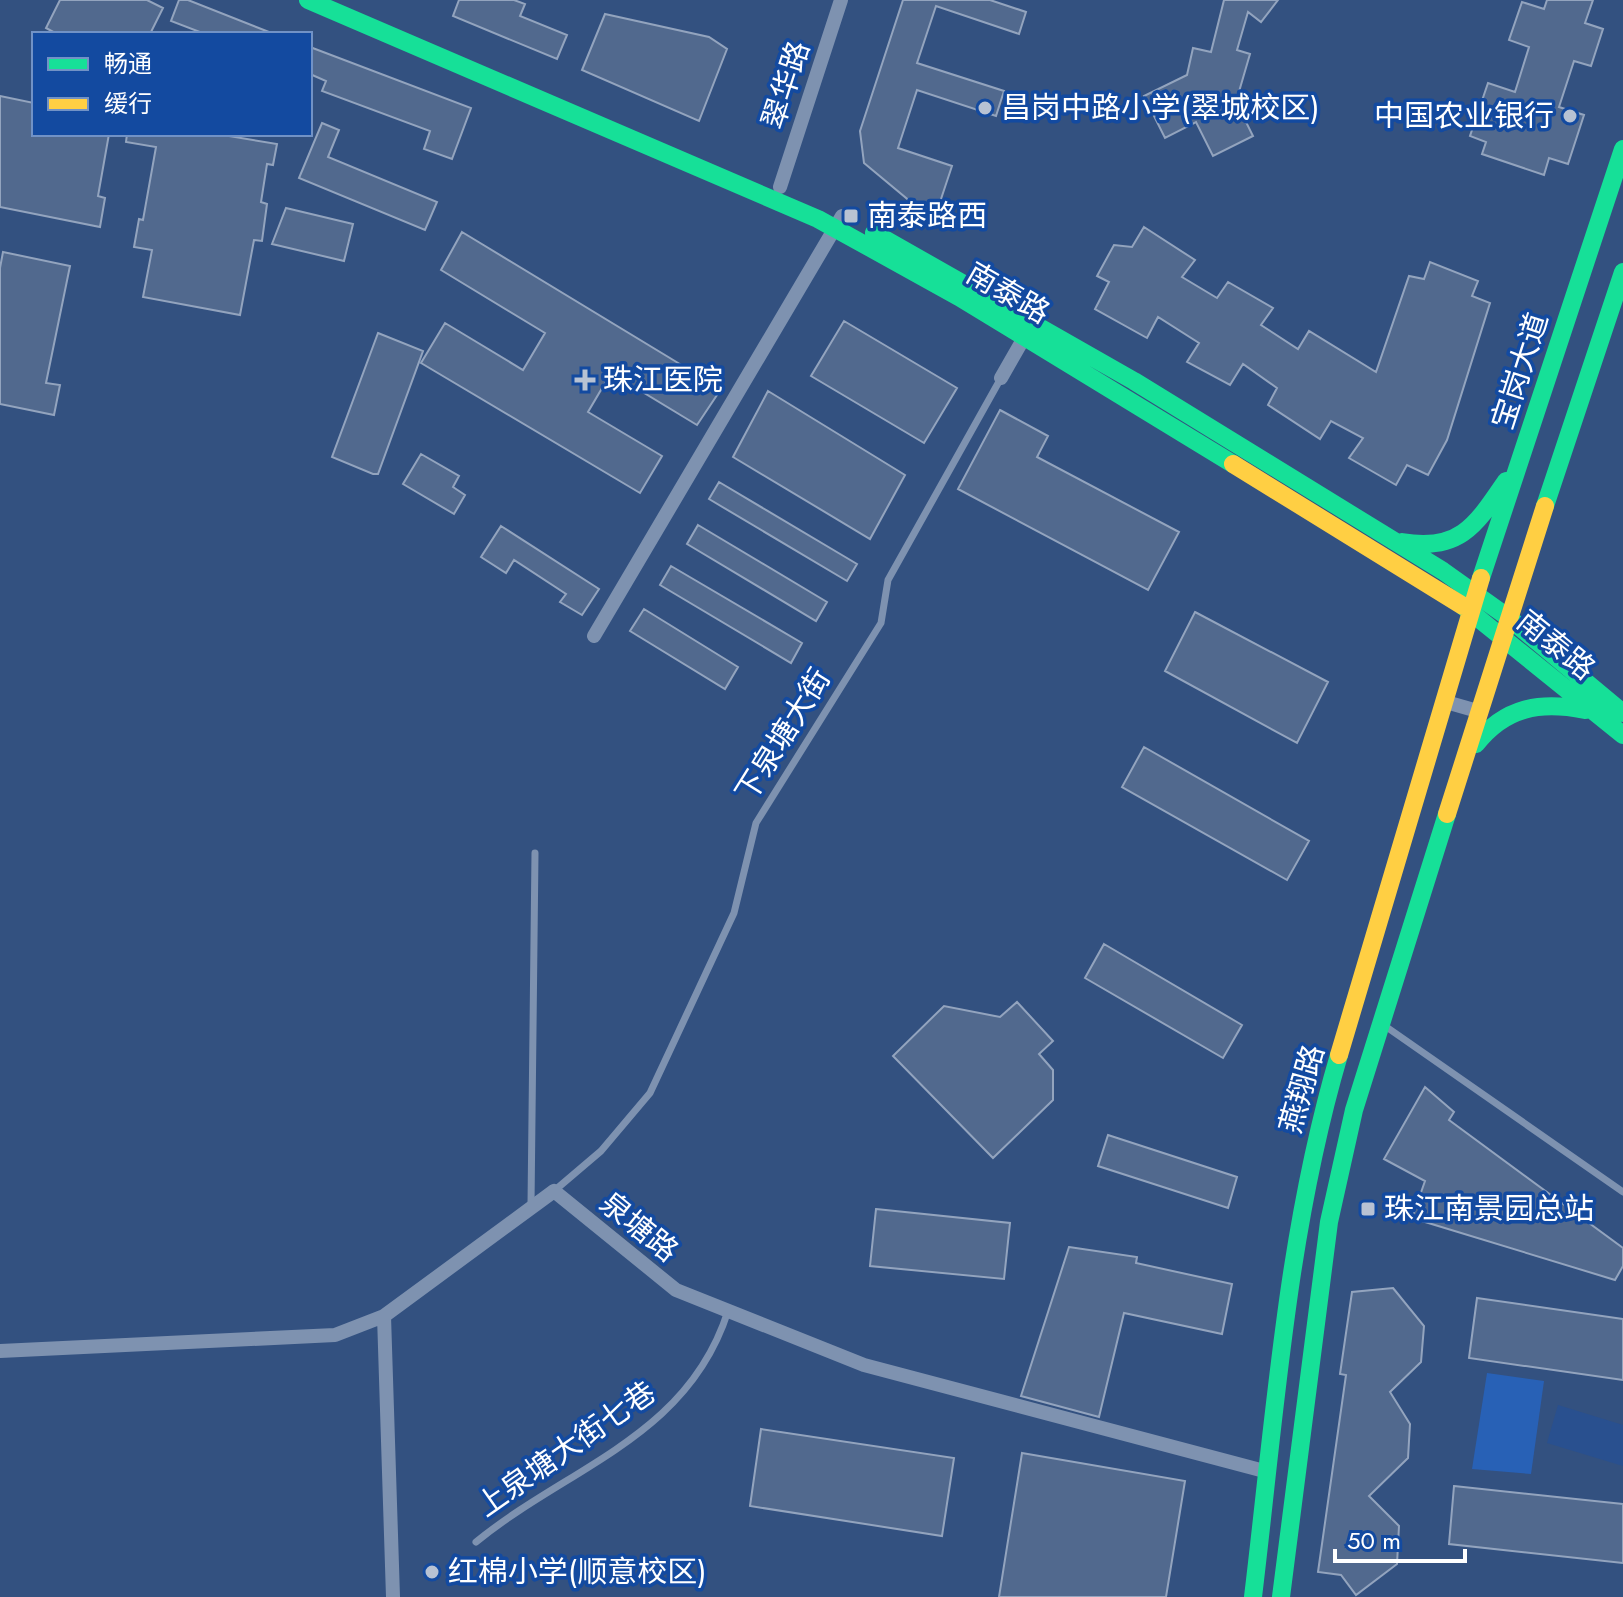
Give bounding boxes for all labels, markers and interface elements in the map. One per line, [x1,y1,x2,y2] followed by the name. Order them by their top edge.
[32,32,312,136] legend
[751,35,820,134] street label: 翠华路
[104,46,152,81] text: 畅通
[104,86,152,121] text: 缓行
[1001,86,1320,129] place label: 昌岗中路小学(翠城校区)
[1374,94,1554,137] place label: 中国农业银行
[976,99,994,117] marker: 昌岗中路小学(翠城校区)
[1561,107,1579,125] marker: 中国农业银行
[867,194,987,237] place label: 南泰路西
[842,207,860,225] marker: 南泰路西
[959,251,1058,334] street label: 南泰路
[1481,307,1559,435] street label: 宝岗大道
[603,358,723,401] place label: 珠江医院
[574,369,596,391] marker: 珠江医院
[1508,600,1605,690] street label: 南泰路
[725,660,841,810] street label: 下泉塘大街
[1268,1040,1335,1138] street label: 燕翔路
[591,1182,688,1272] street label: 泉塘路
[1384,1187,1594,1230] place label: 珠江南景园总站
[1359,1200,1377,1218] marker: 珠江南景园总站
[467,1371,664,1526] street label: 上泉塘大街七巷
[1335,1513,1465,1563] scale bar
[1347,1523,1401,1558] text: 50 m
[448,1550,707,1593] place label: 红棉小学(顺意校区)
[423,1563,441,1581] marker: 红棉小学(顺意校区)

